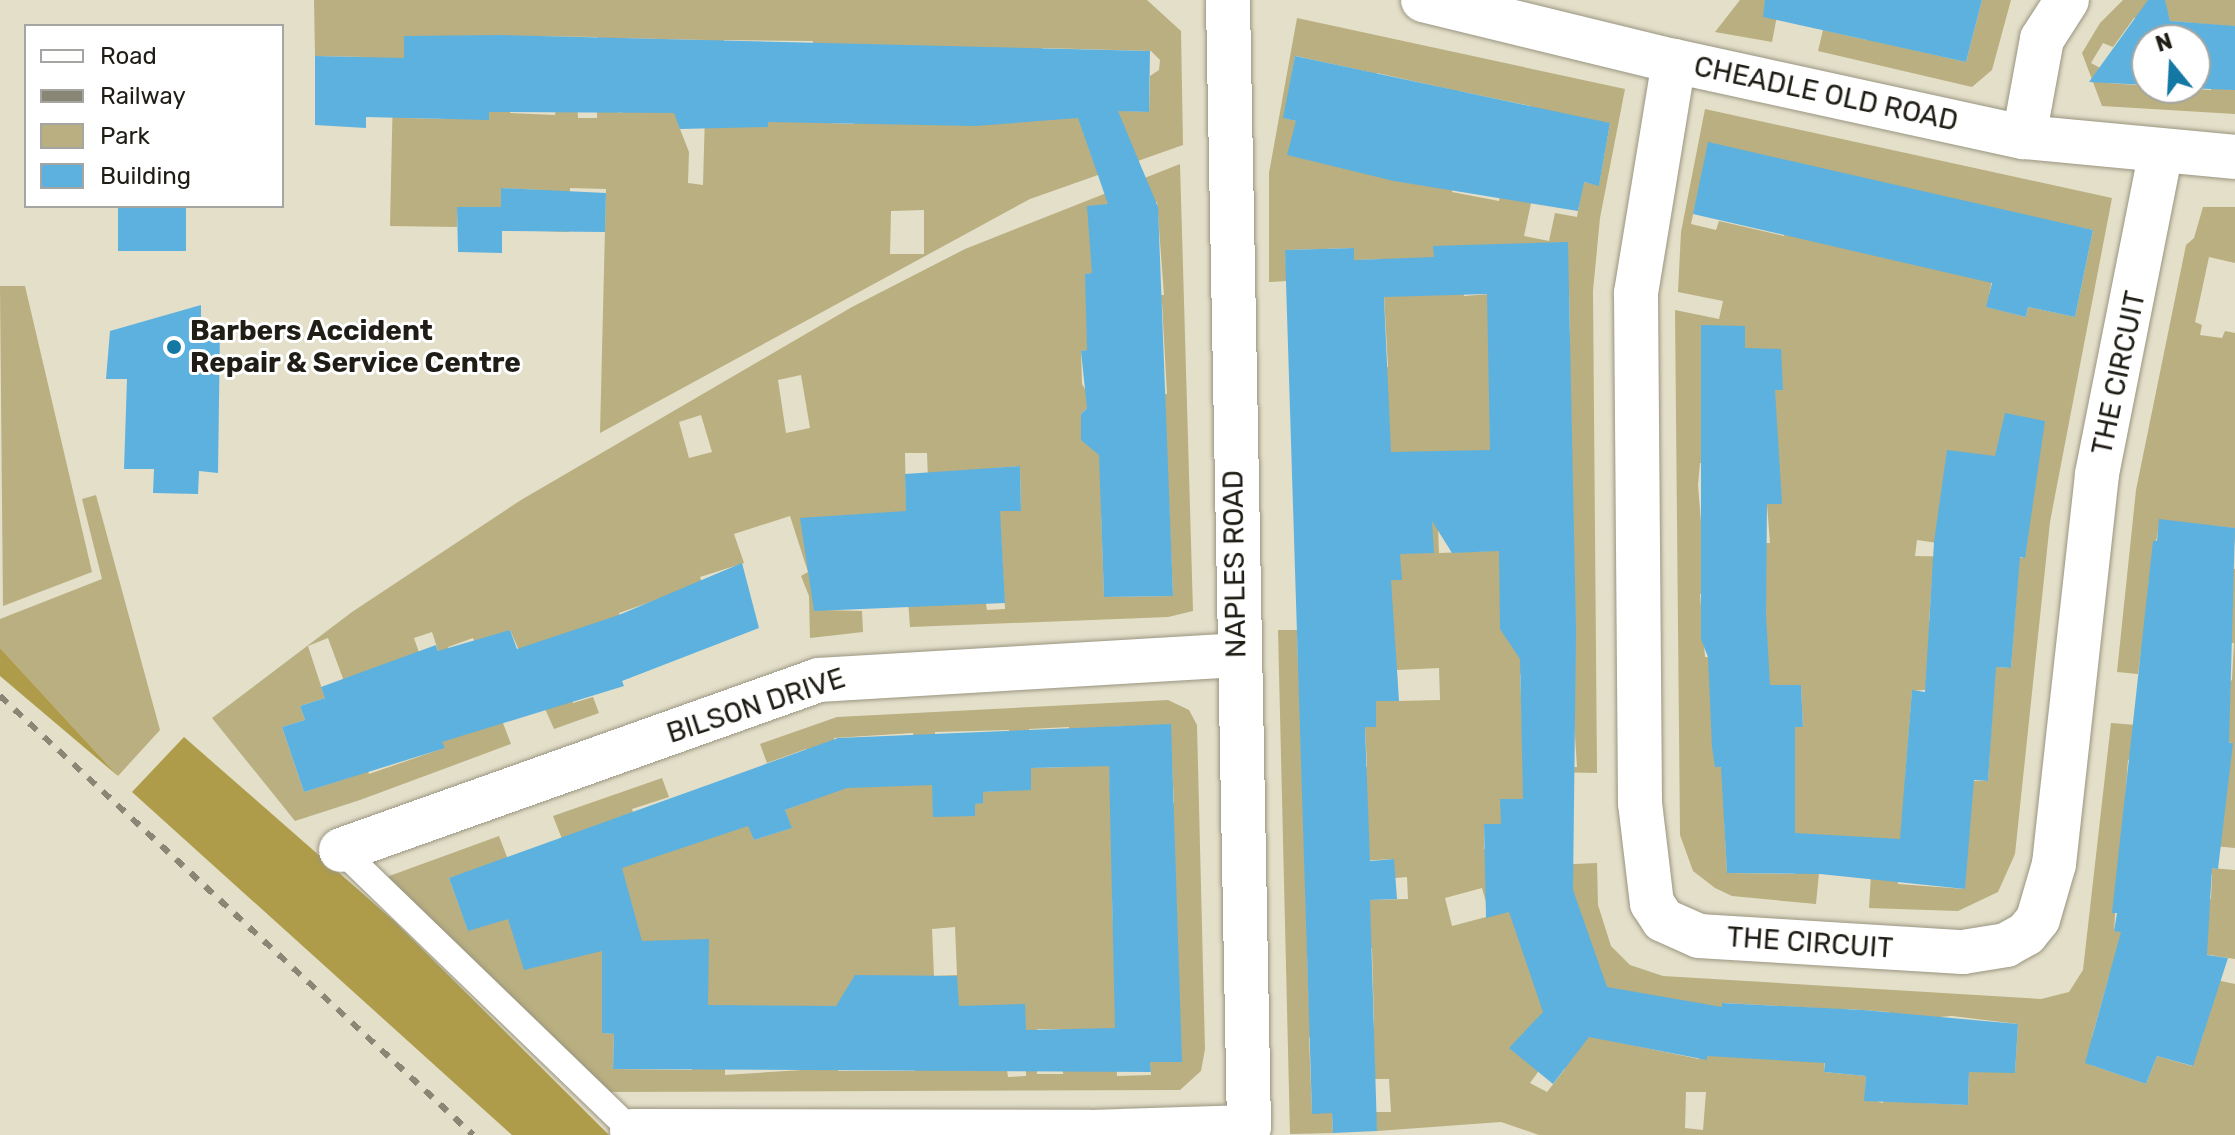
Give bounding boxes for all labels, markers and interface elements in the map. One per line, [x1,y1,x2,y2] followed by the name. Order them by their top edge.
[24,24,284,208] legend
[2131,24,2211,104] north arrow
[2152,27,2176,58] text: N
[100,42,157,70] text: Road
[1691,50,1961,138] street label: CHEADLE OLD ROAD
[100,82,186,110] text: Railway
[100,122,150,150] text: Park
[100,162,191,190] text: Building
[2085,288,2153,458] street label: THE CIRCUIT
[190,314,522,380] place label: Barbers Accident Repair & Service Centre
[165,338,183,356] marker: Barbers Accident Repair & Service Centre
[1217,470,1253,658] street label: NAPLES ROAD
[663,661,849,751] street label: BILSON DRIVE
[1726,920,1894,966] street label: THE CIRCUIT

